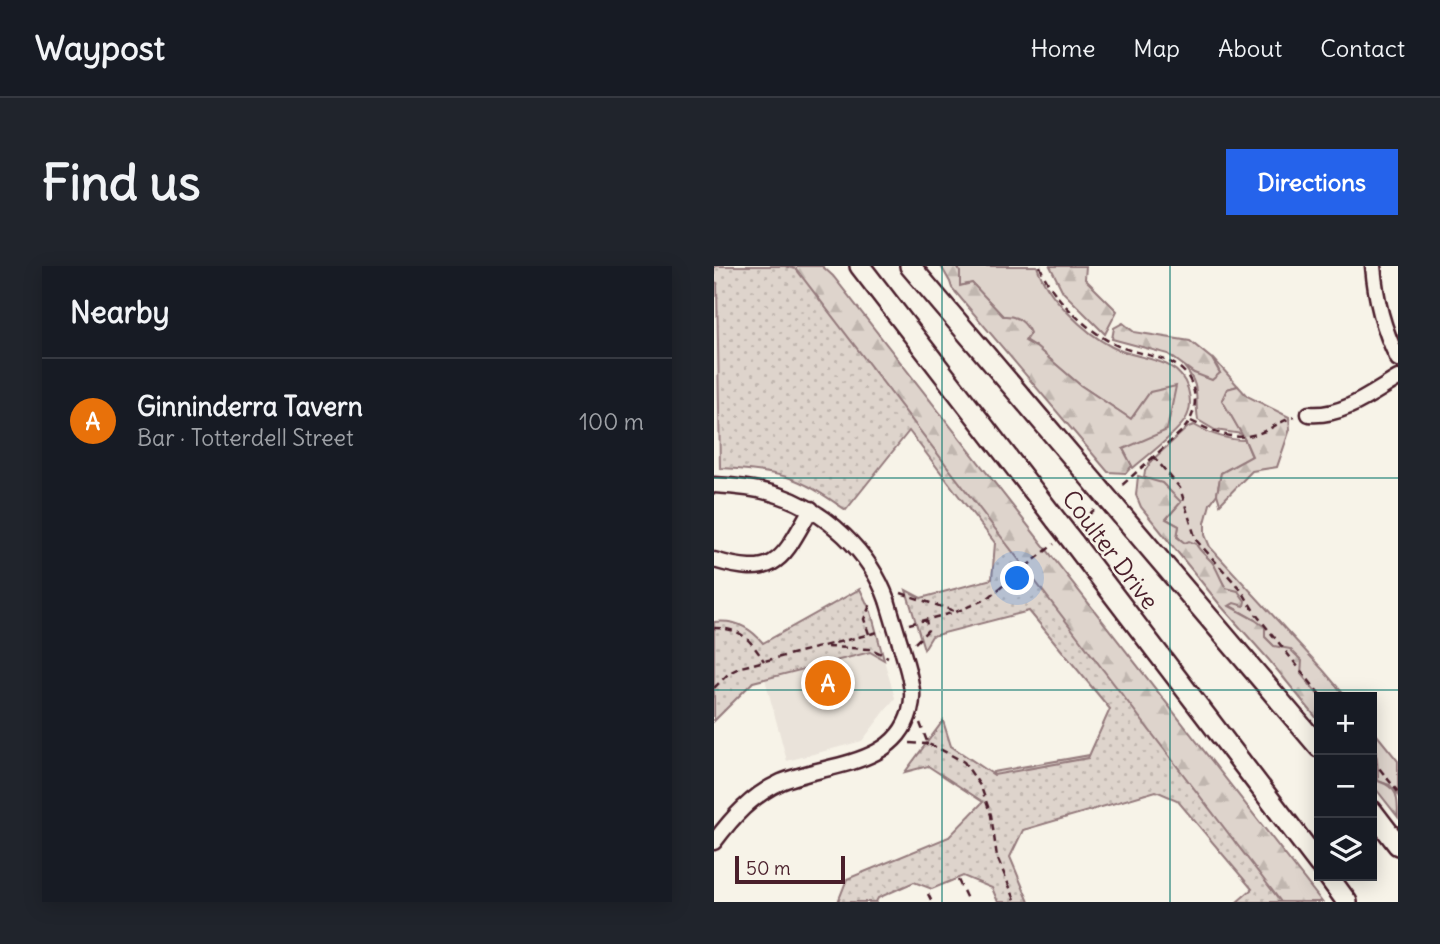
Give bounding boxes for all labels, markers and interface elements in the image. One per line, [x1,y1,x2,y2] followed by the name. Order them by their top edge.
[35,27,165,69] text: Waypost
[1031,33,1095,63] text: Home
[1133,33,1180,63] text: Map
[1218,33,1282,63] text: About
[1320,33,1405,63] text: Contact
[1226,149,1398,215] button: Directions
[42,152,200,213] text: Find us
[70,293,170,331] text: Nearby
[137,390,363,423] text: Ginninderra Tavern
[86,407,100,436] text: A
[579,407,644,436] text: 100 m
[137,423,354,452] text: Bar · Totterdell Street
[1056,484,1165,615] street label: Coulter Drive
[1000,561,1034,595] your location
[805,657,851,709] pin: A
[1314,692,1377,881] map controls
[1314,692,1377,755] button: +
[1314,755,1377,818] button: −
[1314,818,1377,881] button: layers
[735,853,845,885] scale bar
[746,856,791,880] text: 50 m

